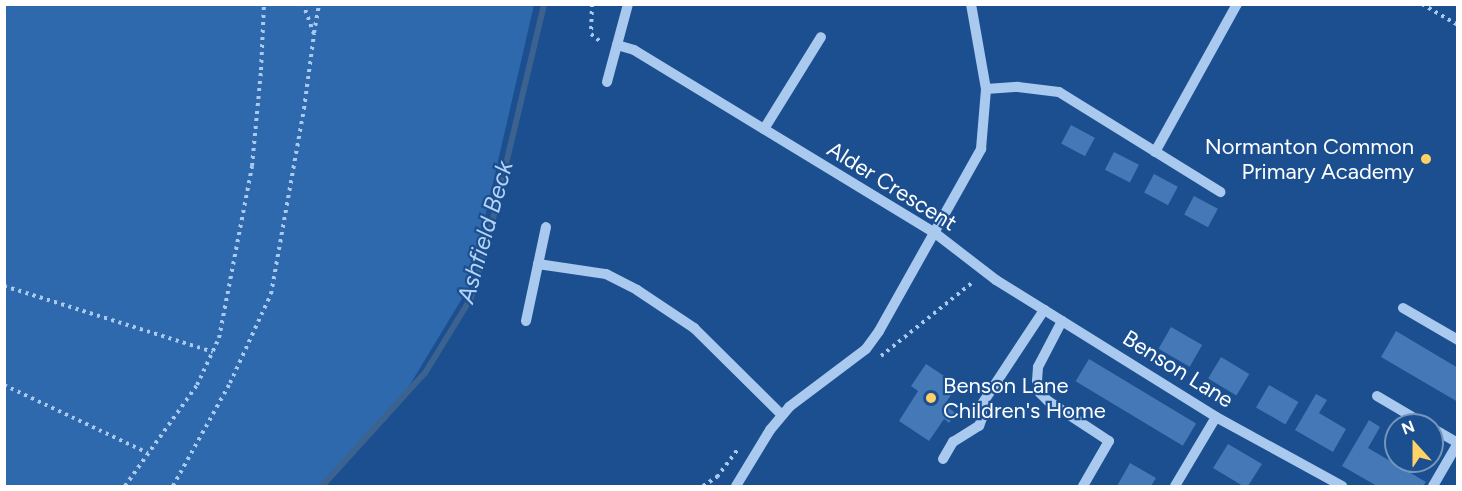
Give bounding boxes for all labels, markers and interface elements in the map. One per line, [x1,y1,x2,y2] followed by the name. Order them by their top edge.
[1205,133,1414,184] place label: Normanton Common Primary Academy
[822,136,962,236] street label: Alder Crescent
[1419,152,1433,166] marker: Normanton Common Primary Academy
[451,158,519,306] water label: Ashfield Beck
[1118,325,1238,413] street label: Benson Lane
[943,372,1106,424] place label: Benson Lane Children's Home
[924,391,938,405] marker: Benson Lane Children's Home
[1384,413,1444,473] north arrow
[1399,417,1417,439] text: N

